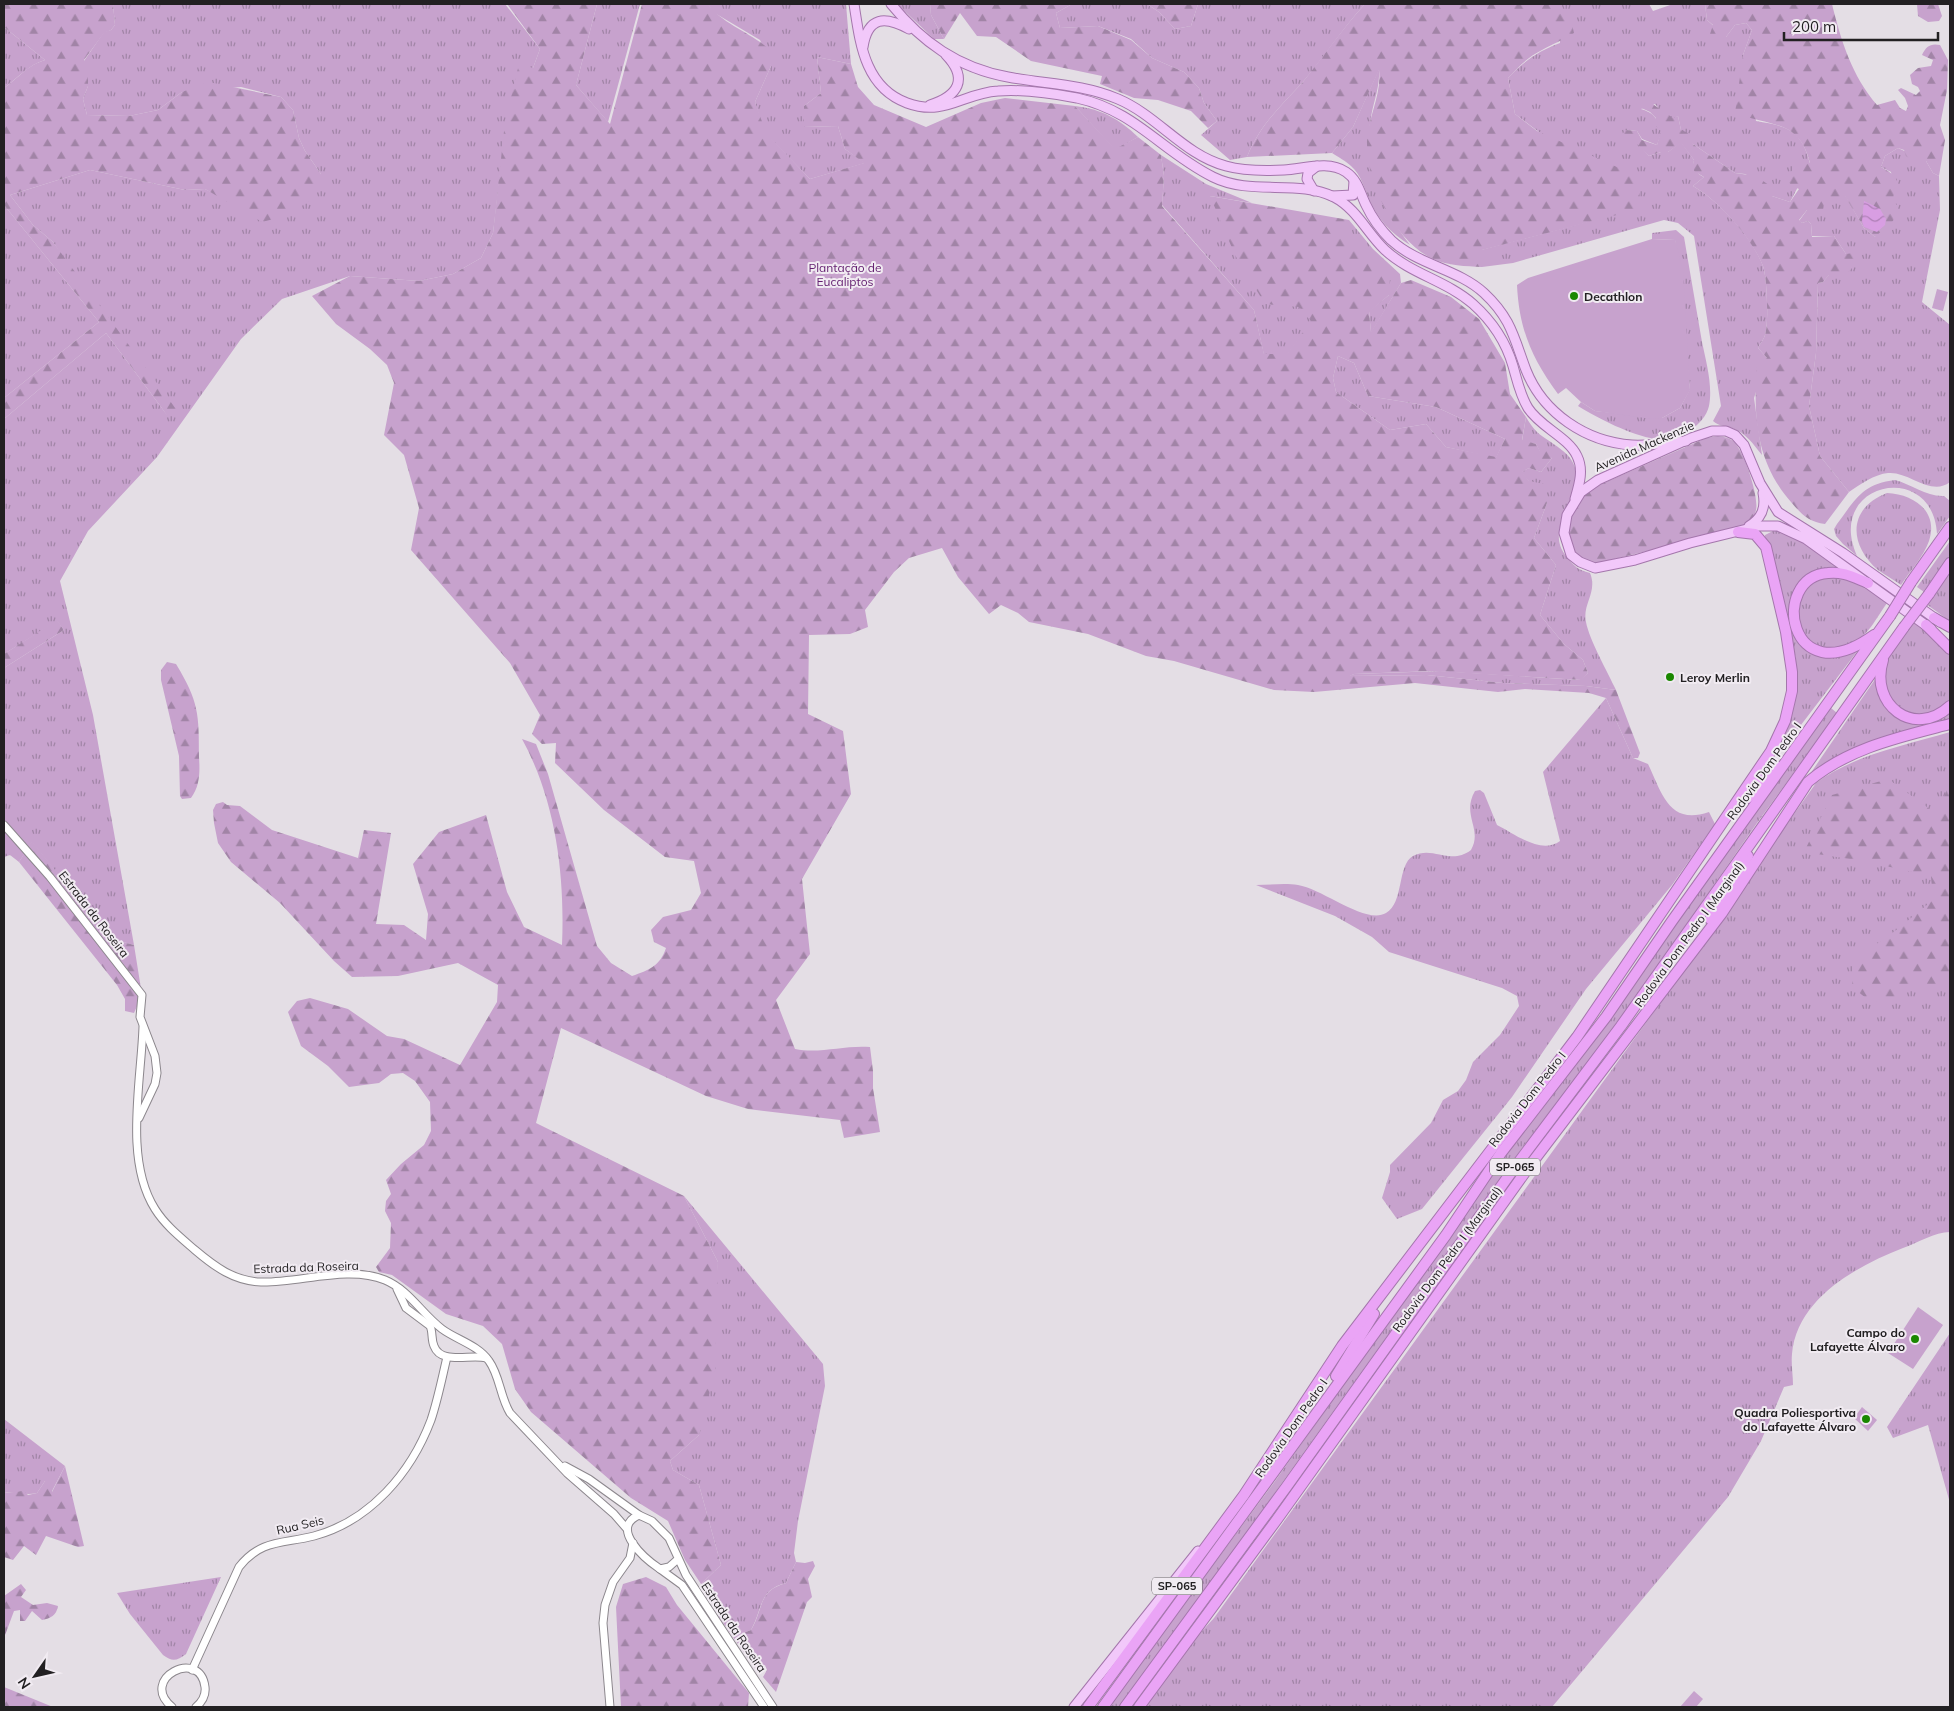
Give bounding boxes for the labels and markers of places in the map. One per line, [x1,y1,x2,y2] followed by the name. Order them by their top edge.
[1584,289,1642,304] place label: Decathlon
[1568,290,1580,302] marker: Decathlon
[1680,670,1750,685] place label: Leroy Merlin
[1664,671,1676,683] marker: Leroy Merlin
[1810,1325,1905,1354] place label: Campo do Lafayette Álvaro
[1909,1333,1921,1345] marker: Campo do Lafayette Álvaro
[1734,1405,1856,1434] place label: Quadra Poliesportiva do Lafayette Álvaro
[1860,1413,1872,1425] marker: Quadra Poliesportiva do Lafayette Álvaro

